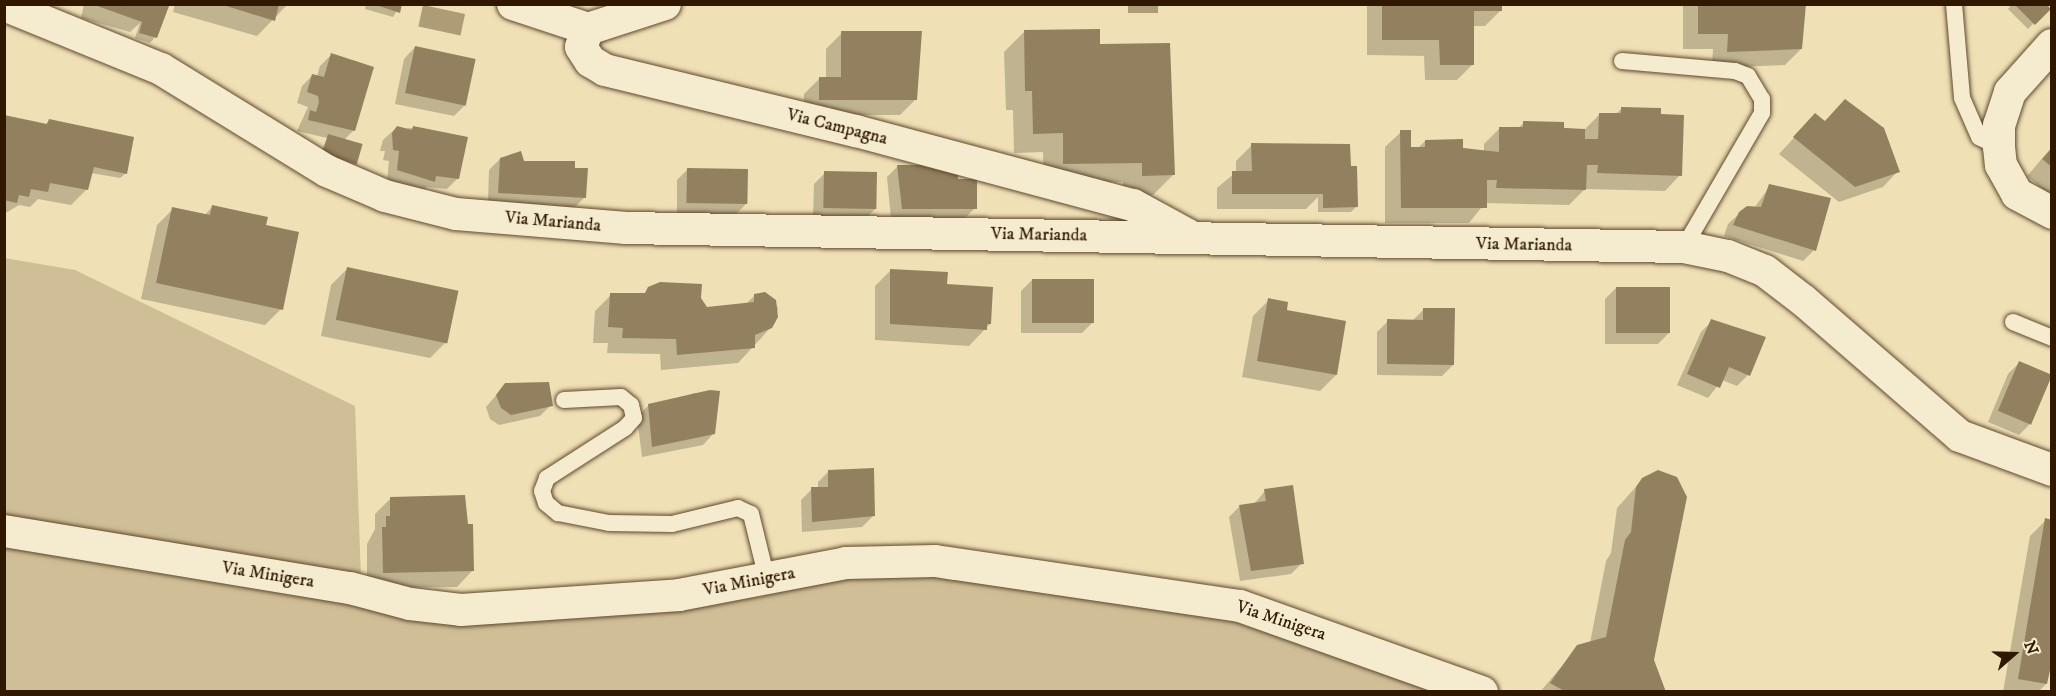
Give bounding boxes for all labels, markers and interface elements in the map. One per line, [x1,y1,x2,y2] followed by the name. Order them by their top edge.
[784,104,890,150] street label: Via Campagna
[504,207,602,237] street label: Via Marianda
[991,223,1087,247] street label: Via Marianda
[1476,233,1572,257] street label: Via Marianda
[220,557,316,593] street label: Via Minigera
[701,563,797,601] street label: Via Minigera
[1233,596,1329,646] street label: Via Minigera
[1984,624,2044,684] north arrow
[2019,638,2043,657] text: N

